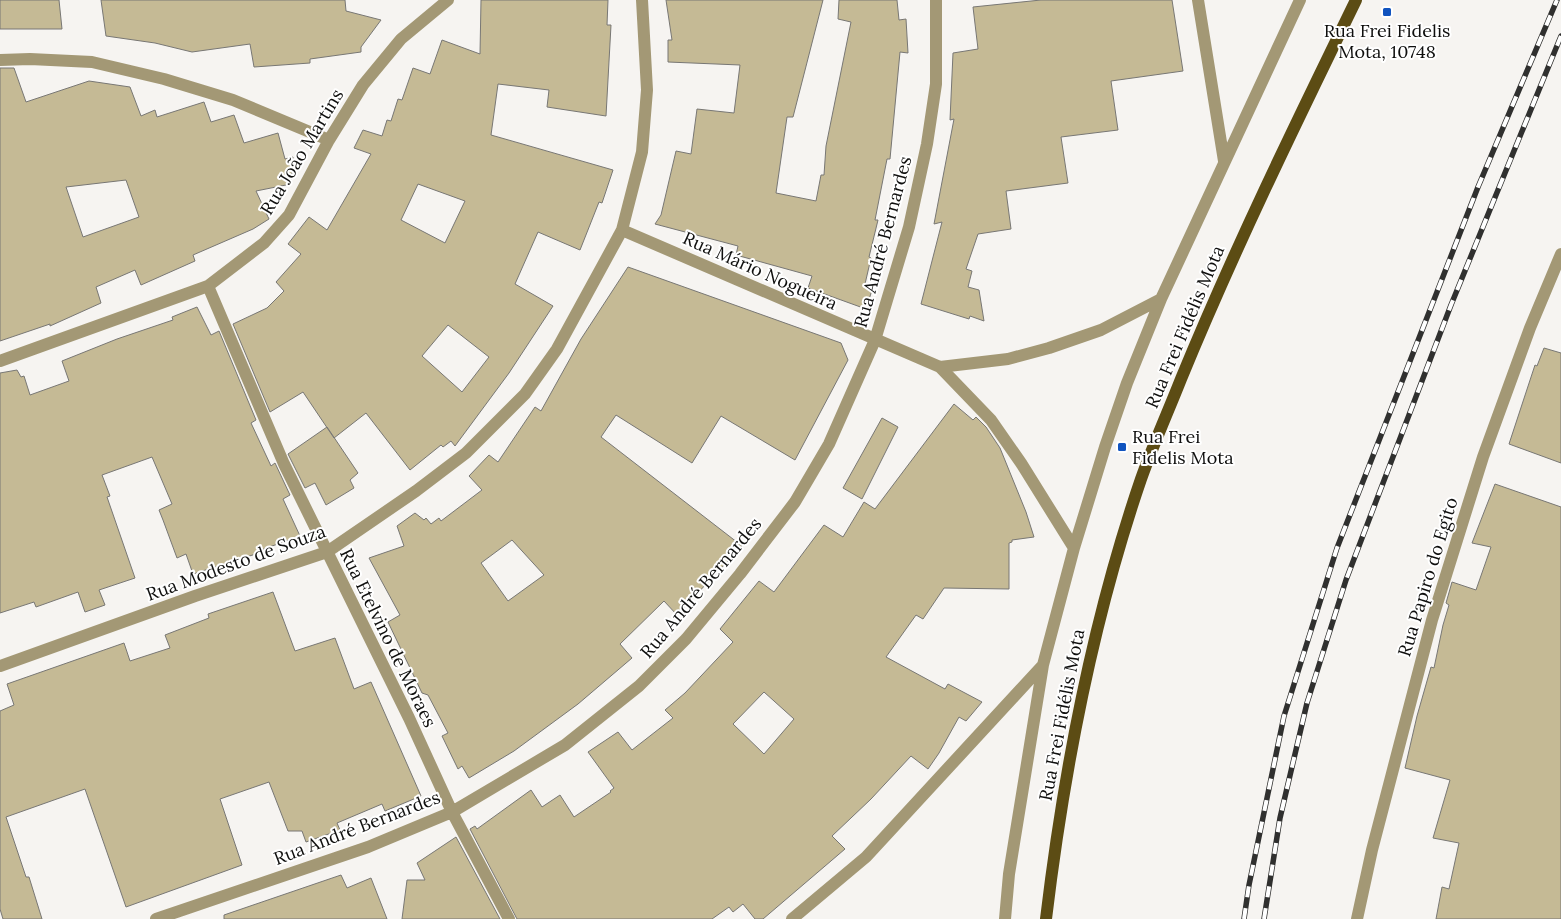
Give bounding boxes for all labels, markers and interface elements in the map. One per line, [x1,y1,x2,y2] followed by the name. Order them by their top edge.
[1381,6,1393,18] marker: Rua Frei Fidelis Mota, 10748
[1324,19,1450,63] place label: Rua Frei Fidelis Mota, 10748
[255,85,348,219] street label: Rua João Martins
[849,154,916,330] street label: Rua André Bernardes
[679,226,841,315] street label: Rua Mário Nogueira
[1140,242,1229,412] street label: Rua Frei Fidélis Mota
[1132,425,1234,469] place label: Rua Frei Fidelis Mota
[1116,441,1128,453] marker: Rua Frei Fidelis Mota
[1392,494,1463,659] street label: Rua Papiro do Egito
[635,513,766,663] street label: Rua André Bernardes
[143,519,329,606] street label: Rua Modesto de Souza
[335,545,442,731] street label: Rua Etelvino de Moraes
[1034,627,1089,803] street label: Rua Frei Fidélis Mota
[270,785,443,870] street label: Rua André Bernardes

